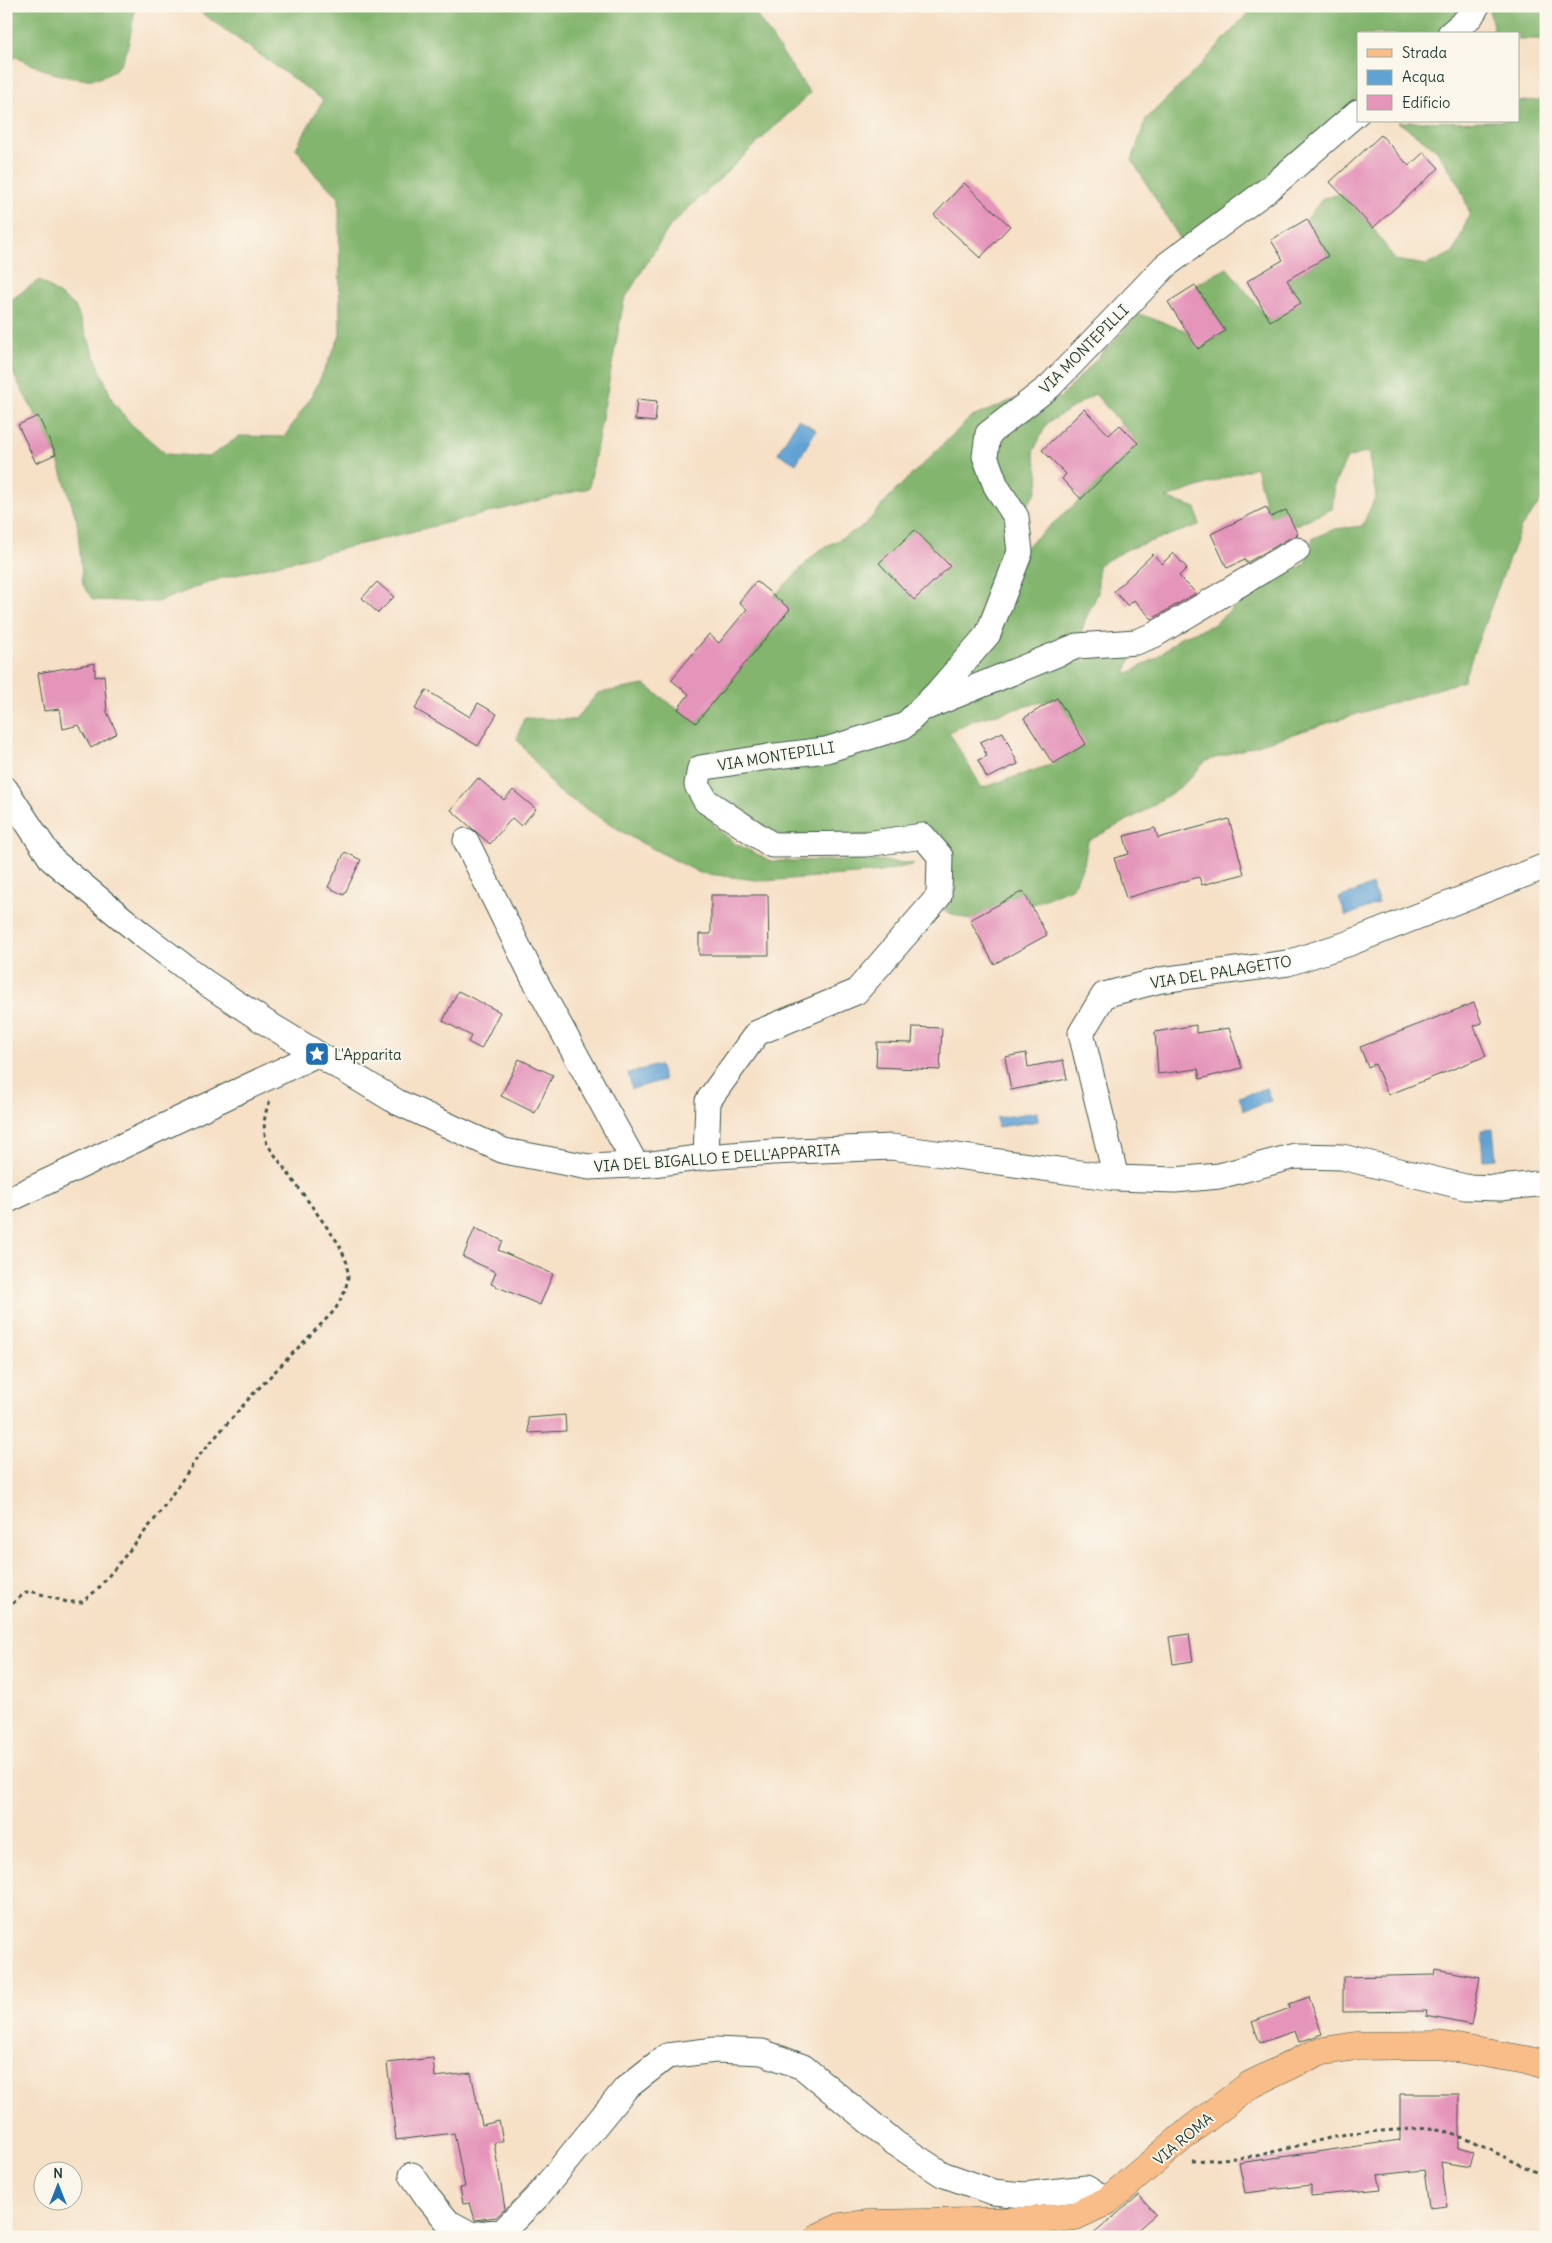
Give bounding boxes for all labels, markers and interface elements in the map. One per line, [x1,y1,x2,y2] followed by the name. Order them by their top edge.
[1357,32,1520,122] legend
[1402,43,1447,62] text: Strada
[1402,67,1445,86] text: Acqua
[1402,93,1450,112] text: Edificio
[1035,300,1133,398] street label: VIA MONTEPILLI
[716,737,836,775] street label: VIA MONTEPILLI
[1149,951,1293,993] street label: VIA DEL PALAGETTO
[304,1041,330,1067] place icon: L'Apparita
[334,1045,402,1064] place label: L'Apparita
[593,1140,841,1176] street label: VIA DEL BIGALLO E DELL'APPARITA
[1149,2108,1217,2169] street label: VIA ROMA
[32,2160,82,2210] north arrow
[53,2164,63,2182] text: N

